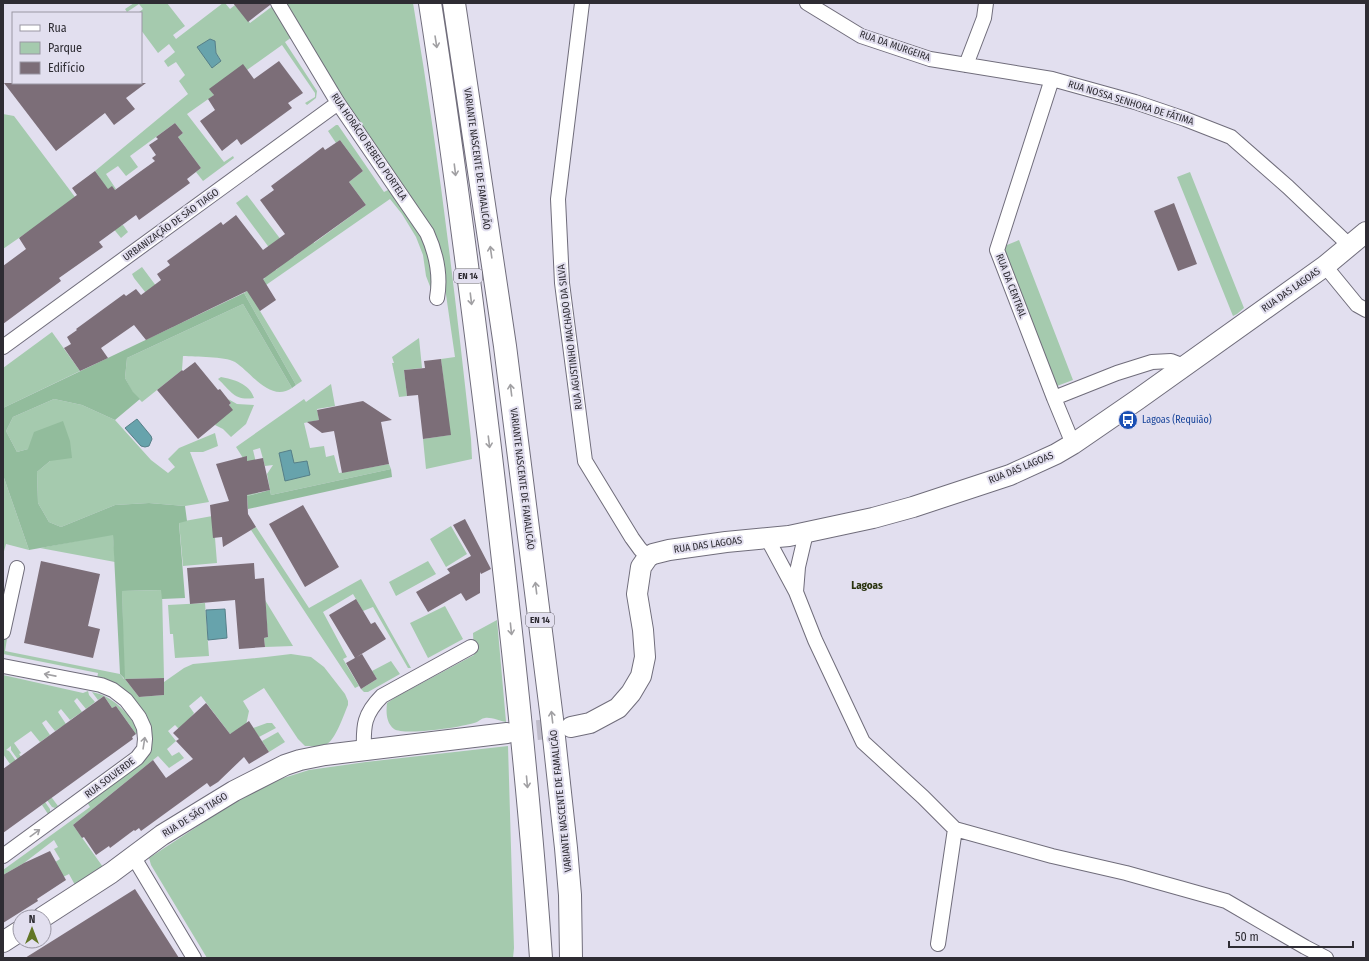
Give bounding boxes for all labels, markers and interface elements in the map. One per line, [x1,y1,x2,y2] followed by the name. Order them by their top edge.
[12,12,142,84] legend
[48,21,67,35] text: Rua
[858,28,933,64] street label: RUA DA MURGEIRA
[432,35,440,48] one-way arrow
[48,41,82,55] text: Parque
[48,61,85,75] text: Edifício
[1067,76,1197,128] street label: RUA NOSSA SENHORA DE FÁTIMA
[461,87,494,231] street label: VARIANTE NASCENTE DE FAMALICÃO
[329,90,411,203] street label: RUA HORÁCIO REBELO PORTELA
[451,163,459,176] one-way arrow
[120,185,221,264] street label: URBANIZAÇÃO DE SÃO TIAGO
[487,246,495,259] one-way arrow
[993,252,1029,320] street label: RUA DA CENTRAL
[555,263,585,410] street label: RUA AGUSTINHO MACHADO DA SILVA
[1259,265,1323,315] street label: RUA DAS LAGOAS
[454,269,482,283] road number: EN 14
[468,292,475,305] one-way arrow
[507,384,514,397] one-way arrow
[507,407,538,551] street label: VARIANTE NASCENTE DE FAMALICÃO
[1117,409,1139,431] bus stop icon: Lagoas (Requião)
[1142,413,1212,426] place label: Lagoas (Requião)
[485,435,493,448] one-way arrow
[987,450,1055,486] street label: RUA DAS LAGOAS
[673,534,743,556] street label: RUA DAS LAGOAS
[851,579,883,592] district label: Lagoas
[532,582,540,595] one-way arrow
[526,613,554,627] road number: EN 14
[507,622,515,635] one-way arrow
[44,671,57,679] one-way arrow
[548,711,556,724] one-way arrow
[547,729,574,873] street label: VARIANTE NASCENTE DE FAMALICÃO
[140,737,148,750] one-way arrow
[83,755,138,801] street label: RUA SOLVERDE
[523,775,530,788] one-way arrow
[160,789,230,840] street label: RUA DE SÃO TIAGO
[29,829,40,837] one-way arrow
[12,909,52,949] north arrow
[29,913,35,926] text: N
[1229,923,1353,949] scale bar
[1235,930,1259,944] text: 50 m

